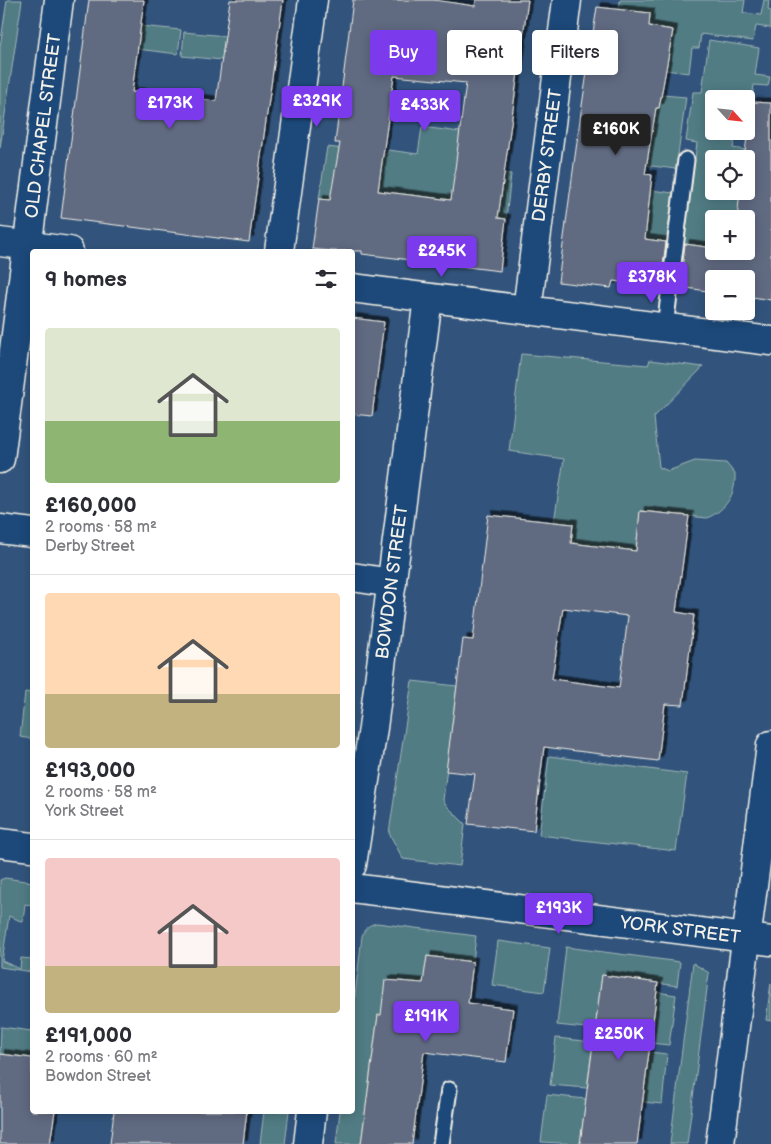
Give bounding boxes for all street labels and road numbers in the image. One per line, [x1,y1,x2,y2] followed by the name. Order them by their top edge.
[21,32,66,219] street label: OLD CHAPEL STREET
[528,87,566,223] street label: DERBY STREET
[372,503,412,660] street label: BOWDON STREET
[618,912,742,948] street label: YORK STREET

